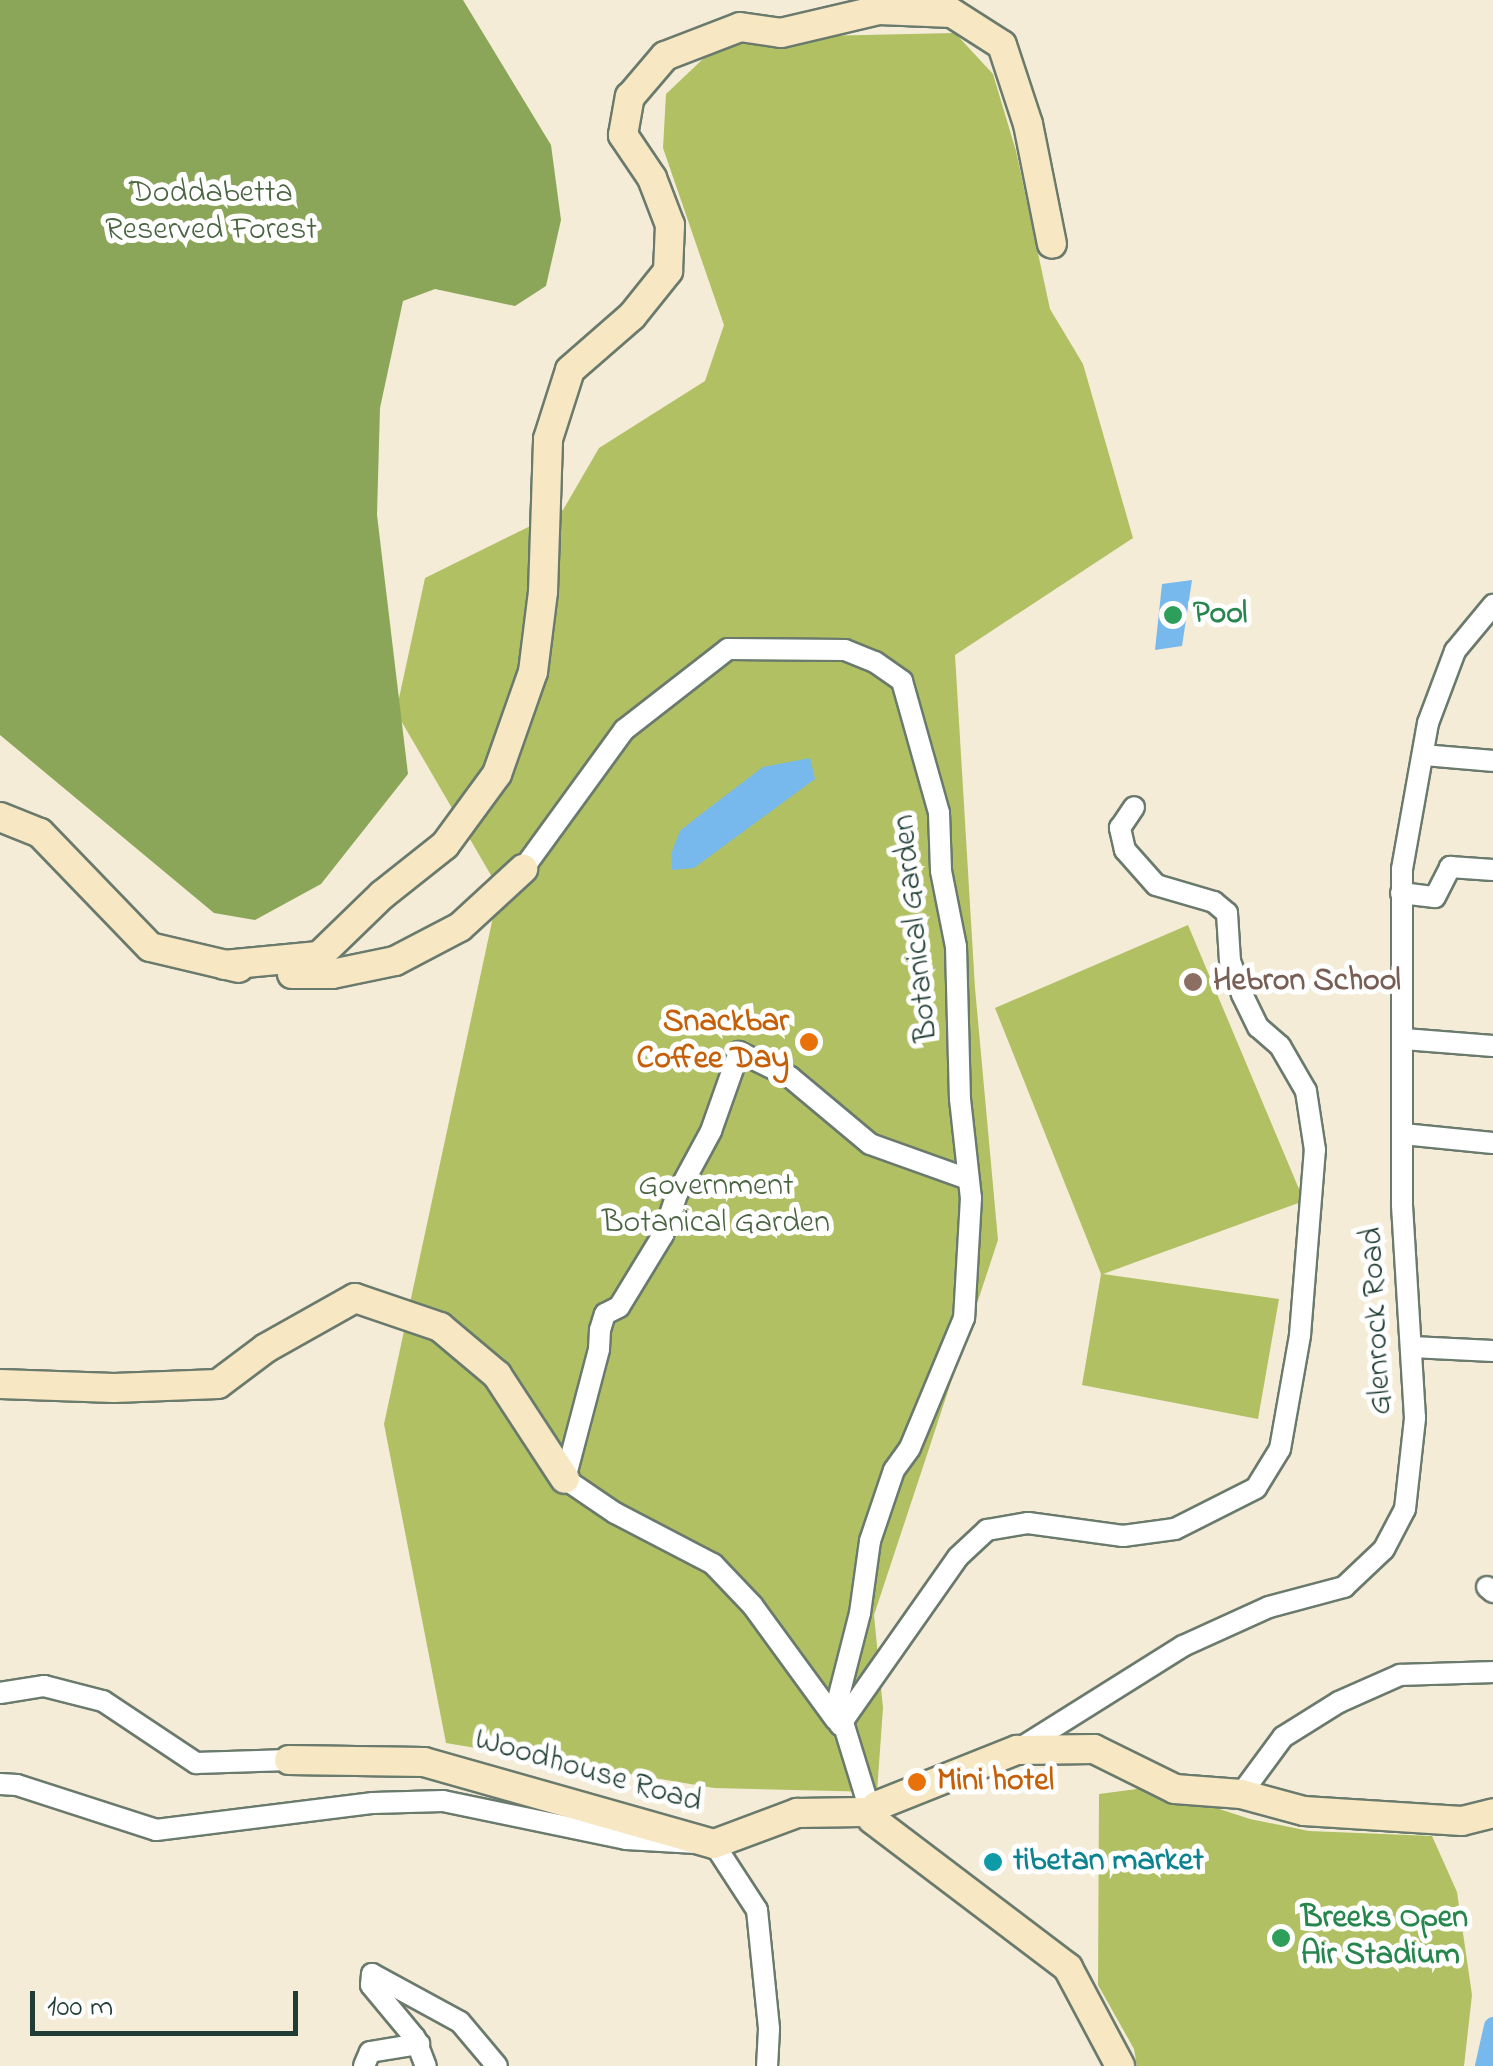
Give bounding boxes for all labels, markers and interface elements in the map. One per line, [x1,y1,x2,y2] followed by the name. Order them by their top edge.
[105,176,317,251] park label: Doddabetta Reserved Forest
[1193,596,1247,634] place label: Pool
[1162,604,1184,626] marker: Pool
[886,813,948,1043] street label: Botanical Garden
[1213,963,1401,1001] place label: Hebron School
[1182,971,1204,993] marker: Hebron School
[637,1005,789,1080] place label: Snackbar Coffee Day
[798,1031,820,1053] marker: Snackbar Coffee Day
[602,1169,830,1244] park label: Government Botanical Garden
[1354,1226,1402,1416] street label: Glenrock Road
[470,1721,706,1823] street label: Woodhouse Road
[937,1763,1054,1801] place label: Mini hotel
[906,1771,928,1793] marker: Mini hotel
[1013,1843,1204,1881] place label: tibetan market
[982,1851,1004,1873] marker: tibetan market
[1301,1901,1468,1976] place label: Breeks Open Air Stadium
[1270,1927,1292,1949] marker: Breeks Open Air Stadium
[35,1971,302,2033] scale bar
[47,1986,113,2030] text: 100 m

